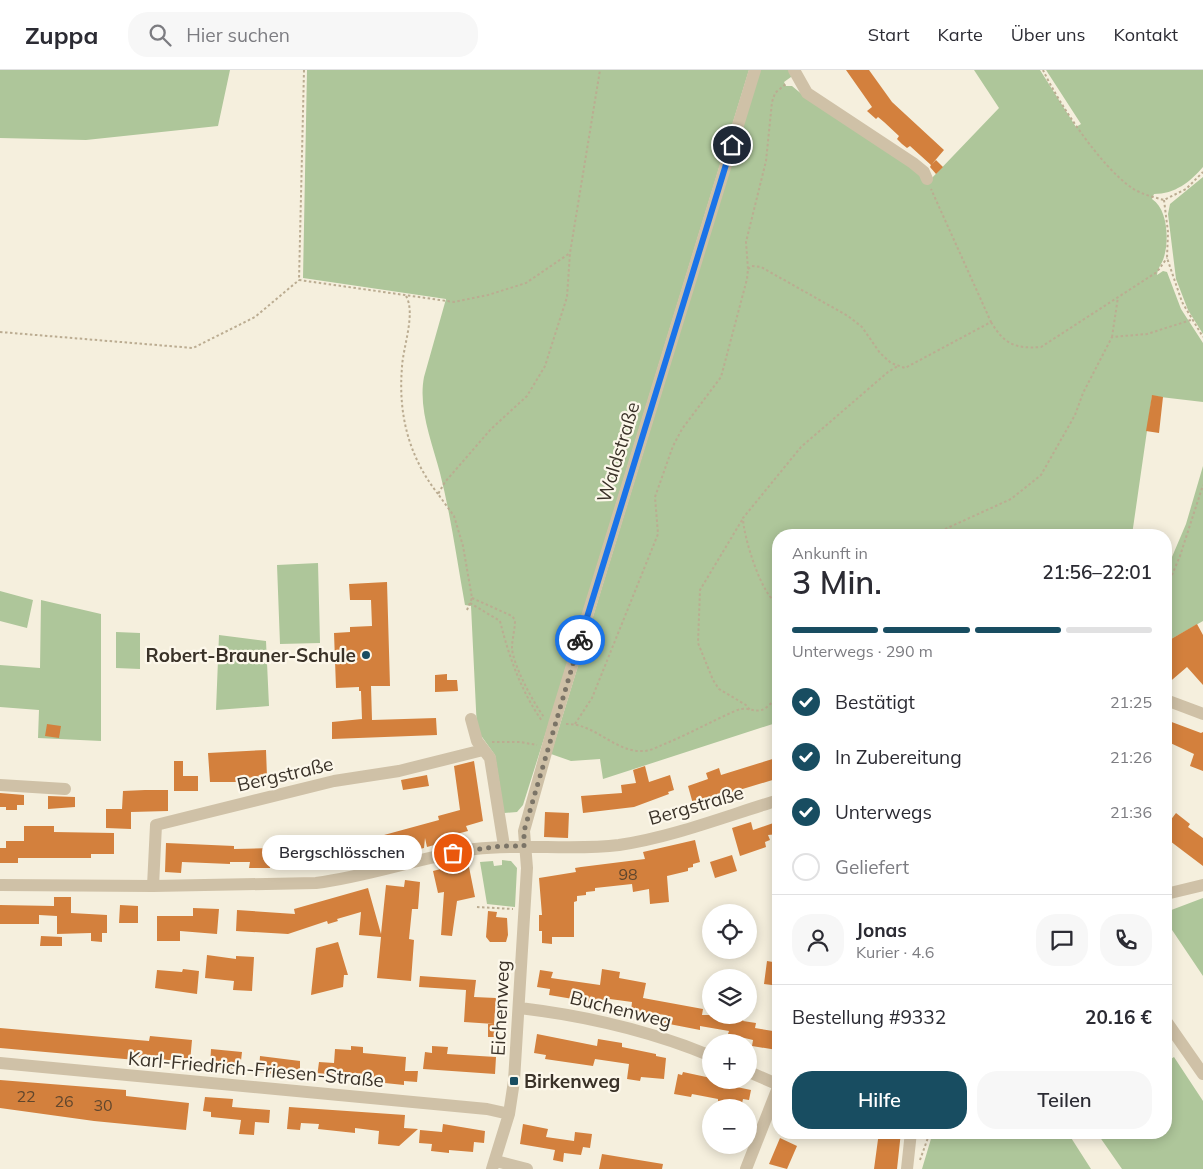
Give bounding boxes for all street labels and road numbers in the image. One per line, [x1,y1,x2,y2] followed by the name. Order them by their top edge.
[591,399,645,505] street label: Waldstraße
[235,751,335,797] street label: Bergstraße
[646,780,746,830] street label: Bergstraße
[486,960,514,1056] street label: Eichenweg
[568,985,674,1033] street label: Buchenweg
[127,1046,385,1092] street label: Karl-Friedrich-Friesen-Straße

